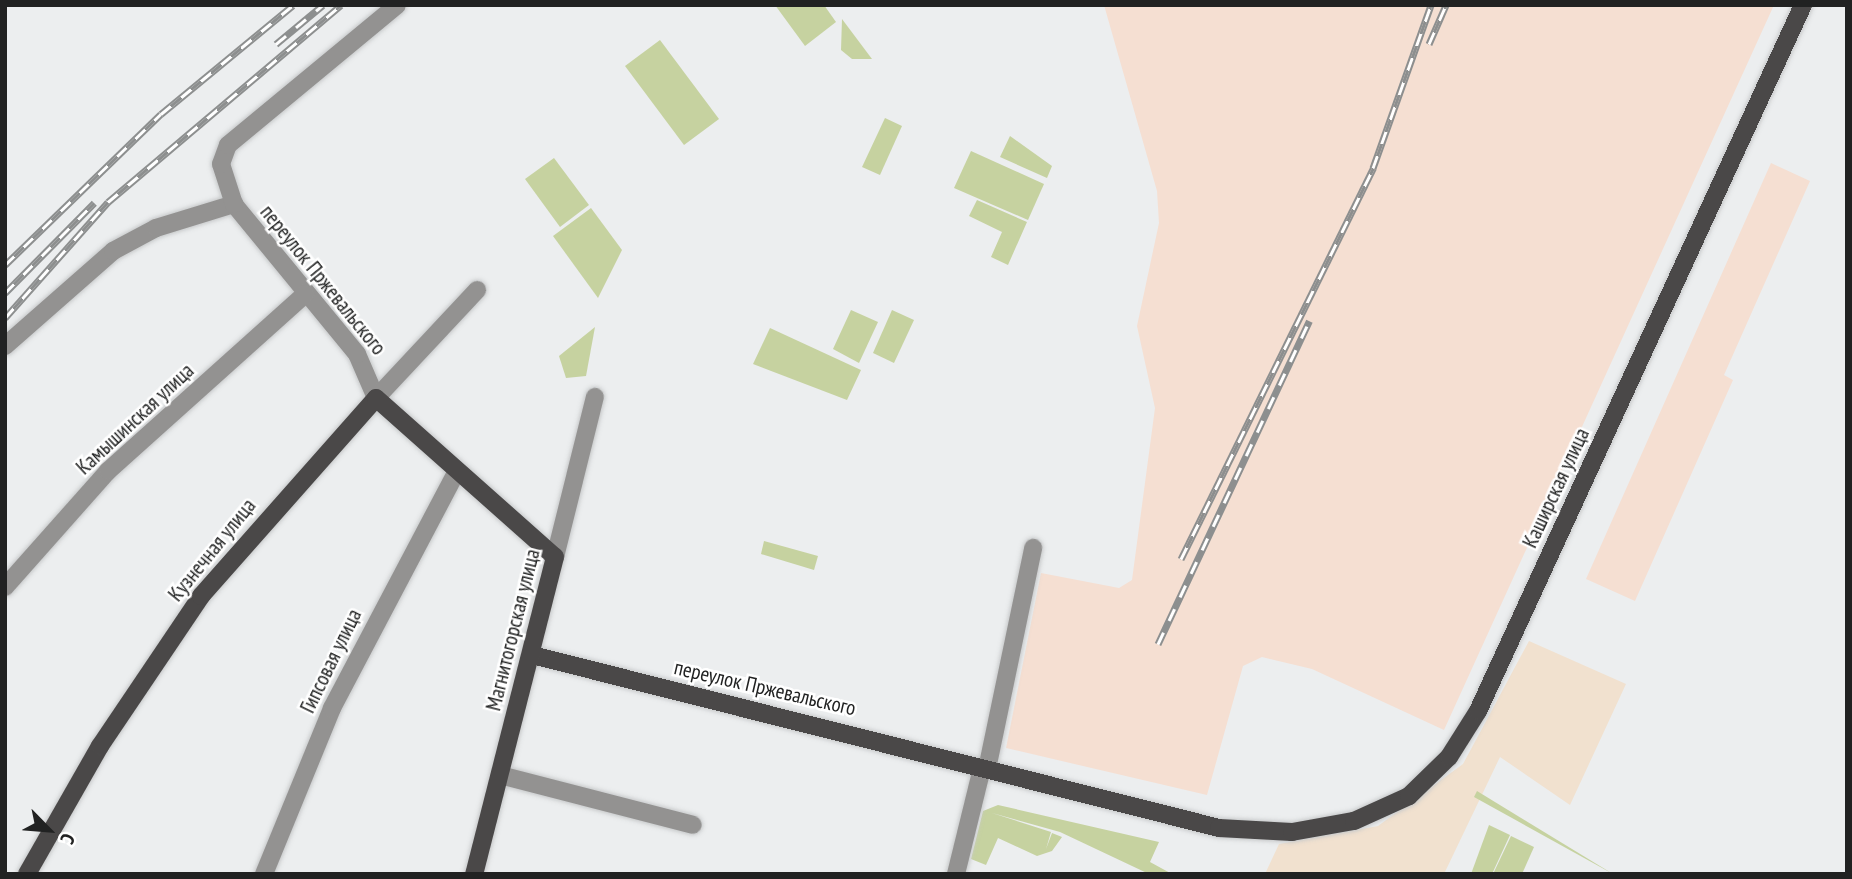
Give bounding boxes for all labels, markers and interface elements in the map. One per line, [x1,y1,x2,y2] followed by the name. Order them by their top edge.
[255,200,391,360] street label: переулок Пржевальского
[71,358,199,480] street label: Камышинская улица
[1517,424,1595,552] street label: Каширская улица
[163,494,261,606] street label: Кузнечная улица
[481,547,545,713] street label: Магнитогорская улица
[295,605,367,717] street label: Гипсовая улица
[672,655,858,721] street label: переулок Пржевальского
[14,795,84,865] north arrow
[55,830,81,848] text: С

